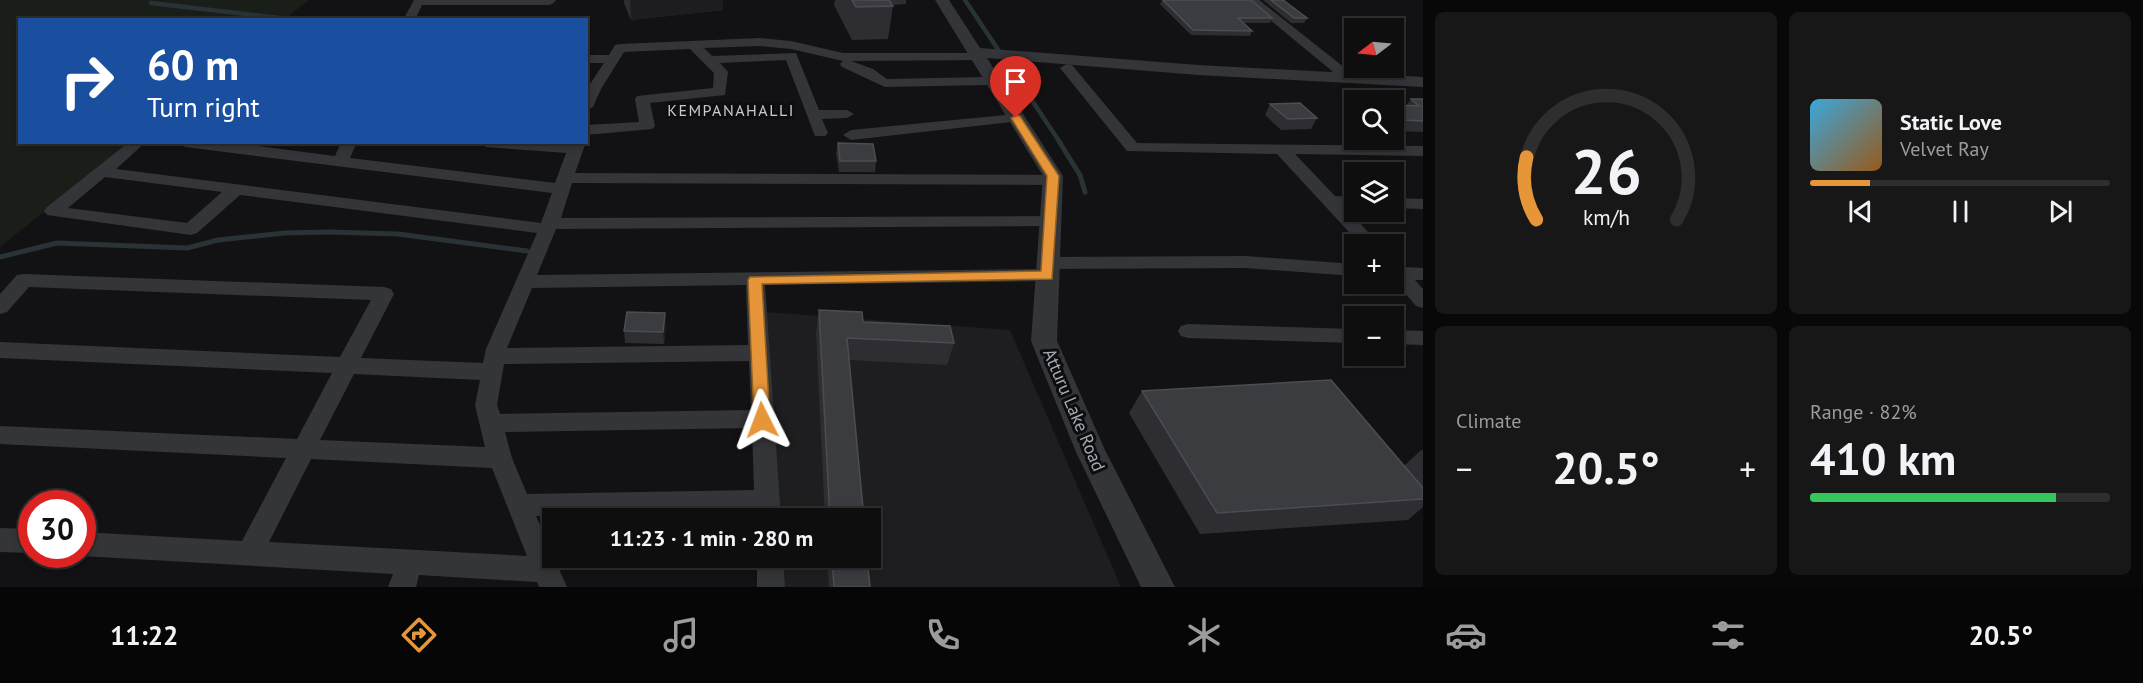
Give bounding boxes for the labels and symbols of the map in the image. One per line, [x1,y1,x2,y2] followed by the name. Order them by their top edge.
[1344,18,1404,78] north arrow
[990,56,1041,118] pin
[667,100,795,120] district label: KEMPANAHALLI
[1038,345,1111,475] street label: Atturu Lake Road
[730,388,794,452] position arrow
[18,490,96,568] speed limit sign: 30

